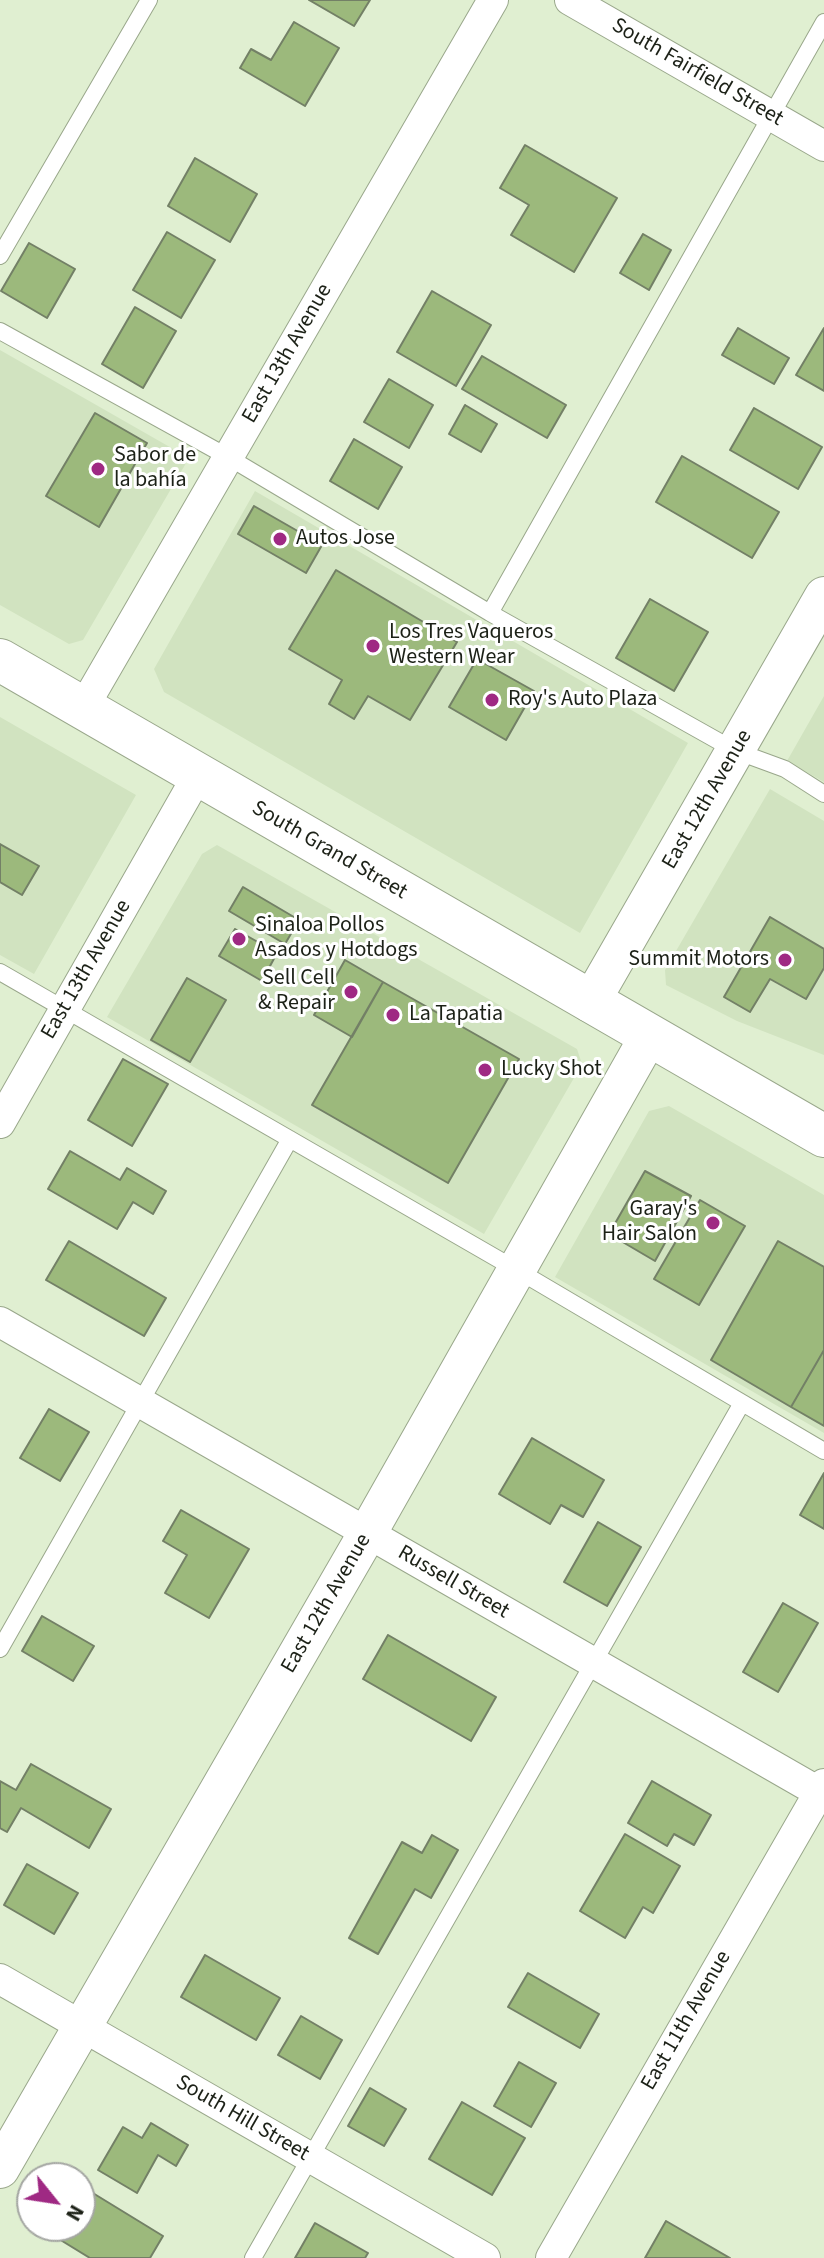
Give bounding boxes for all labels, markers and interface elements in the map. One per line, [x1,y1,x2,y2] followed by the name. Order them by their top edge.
[606,13,788,133] street label: South Fairfield Street
[237,280,339,428] street label: East 13th Avenue
[114,443,196,494] place label: Sabor de la bahía
[89,460,107,478] marker: Sabor de la bahía
[296,526,395,552] place label: Autos Jose
[271,530,289,548] marker: Autos Jose
[389,620,553,672] place label: Los Tres Vaqueros Western Wear
[364,637,382,655] marker: Los Tres Vaqueros Western Wear
[508,687,657,713] place label: Roy's Auto Plaza
[483,691,501,709] marker: Roy's Auto Plaza
[657,726,759,874] street label: East 12th Avenue
[247,796,411,906] street label: South Grand Street
[36,896,138,1044] street label: East 13th Avenue
[255,913,418,964] place label: Sinaloa Pollos Asados y Hotdogs
[230,930,248,948] marker: Sinaloa Pollos Asados y Hotdogs
[628,947,769,973] place label: Summit Motors
[776,951,794,969] marker: Summit Motors
[258,966,335,1018] place label: Sell Cell & Repair
[342,983,360,1001] marker: Sell Cell & Repair
[409,1002,503,1028] place label: La Tapatia
[384,1006,402,1024] marker: La Tapatia
[501,1057,602,1083] place label: Lucky Shot
[476,1061,494,1079] marker: Lucky Shot
[602,1197,697,1248] place label: Garay's Hair Salon
[704,1214,722,1232] marker: Garay's Hair Salon
[276,1530,378,1678] street label: East 12th Avenue
[392,1540,514,1626] street label: Russell Street
[636,1947,738,2095] street label: East 11th Avenue
[170,2070,314,2168] street label: South Hill Street
[16,2162,96,2242] north arrow
[58,2199,93,2227] text: N

